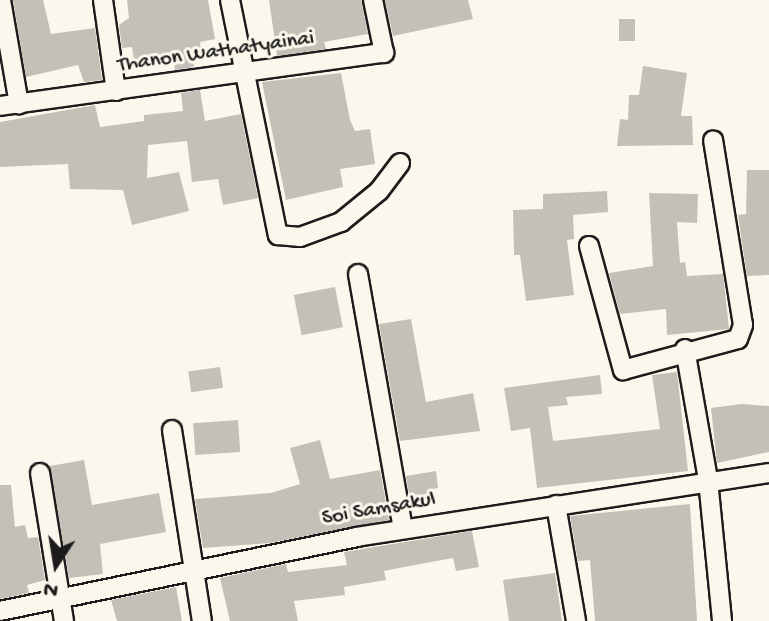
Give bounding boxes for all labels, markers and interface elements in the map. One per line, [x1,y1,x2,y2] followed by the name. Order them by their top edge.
[116,26,316,80] street label: Thanon Wathatyainai
[320,487,438,533] street label: Soi Samsakul
[16,525,96,605] north arrow
[41,574,61,603] text: N

